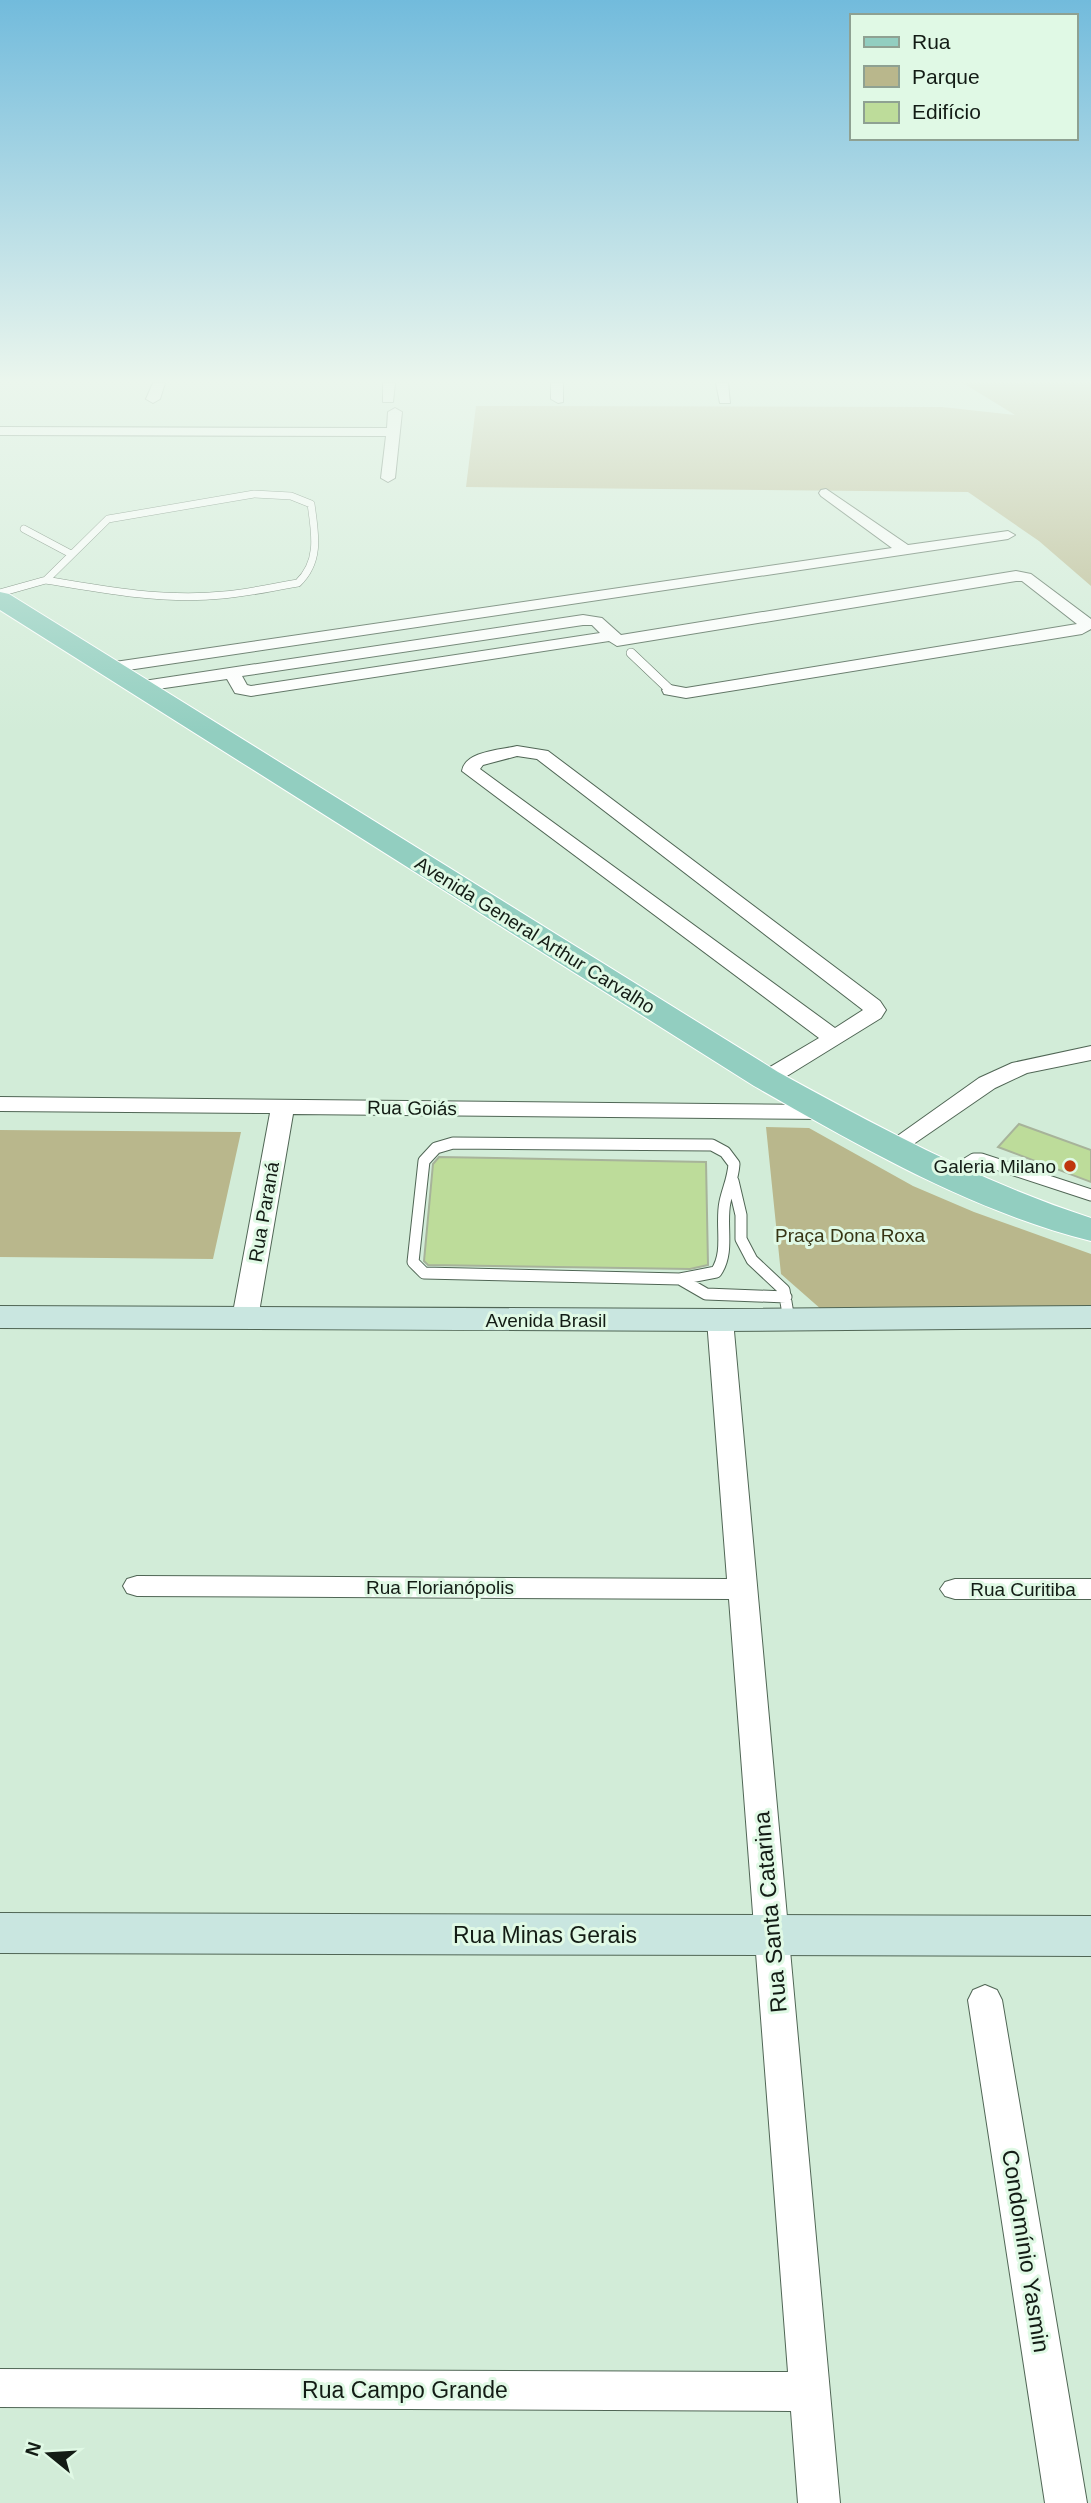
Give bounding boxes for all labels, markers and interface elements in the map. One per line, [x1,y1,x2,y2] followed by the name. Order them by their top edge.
[850,14,1077,140] legend
[912,30,951,53] text: Rua
[912,65,980,88] text: Parque
[912,100,981,123] text: Edifício
[411,852,659,1018] street label: Avenida General Arthur Carvalho
[367,1097,457,1119] street label: Rua Goiás
[934,1156,1056,1177] place label: Galeria Milano
[1062,1158,1078,1174] marker: Galeria Milano
[245,1160,283,1264] street label: Rua Paraná
[775,1225,925,1246] park label: Praça Dona Roxa
[485,1310,607,1331] street label: Avenida Brasil
[366,1577,514,1598] street label: Rua Florianópolis
[970,1579,1076,1600] street label: Rua Curitiba
[748,1810,792,2014] street label: Rua Santa Catarina
[453,1922,637,1948] street label: Rua Minas Gerais
[997,2148,1055,2354] street label: Condomínio Yasmin
[302,2377,508,2403] street label: Rua Campo Grande
[14,2419,84,2489] north arrow
[21,2439,45,2459] text: N

